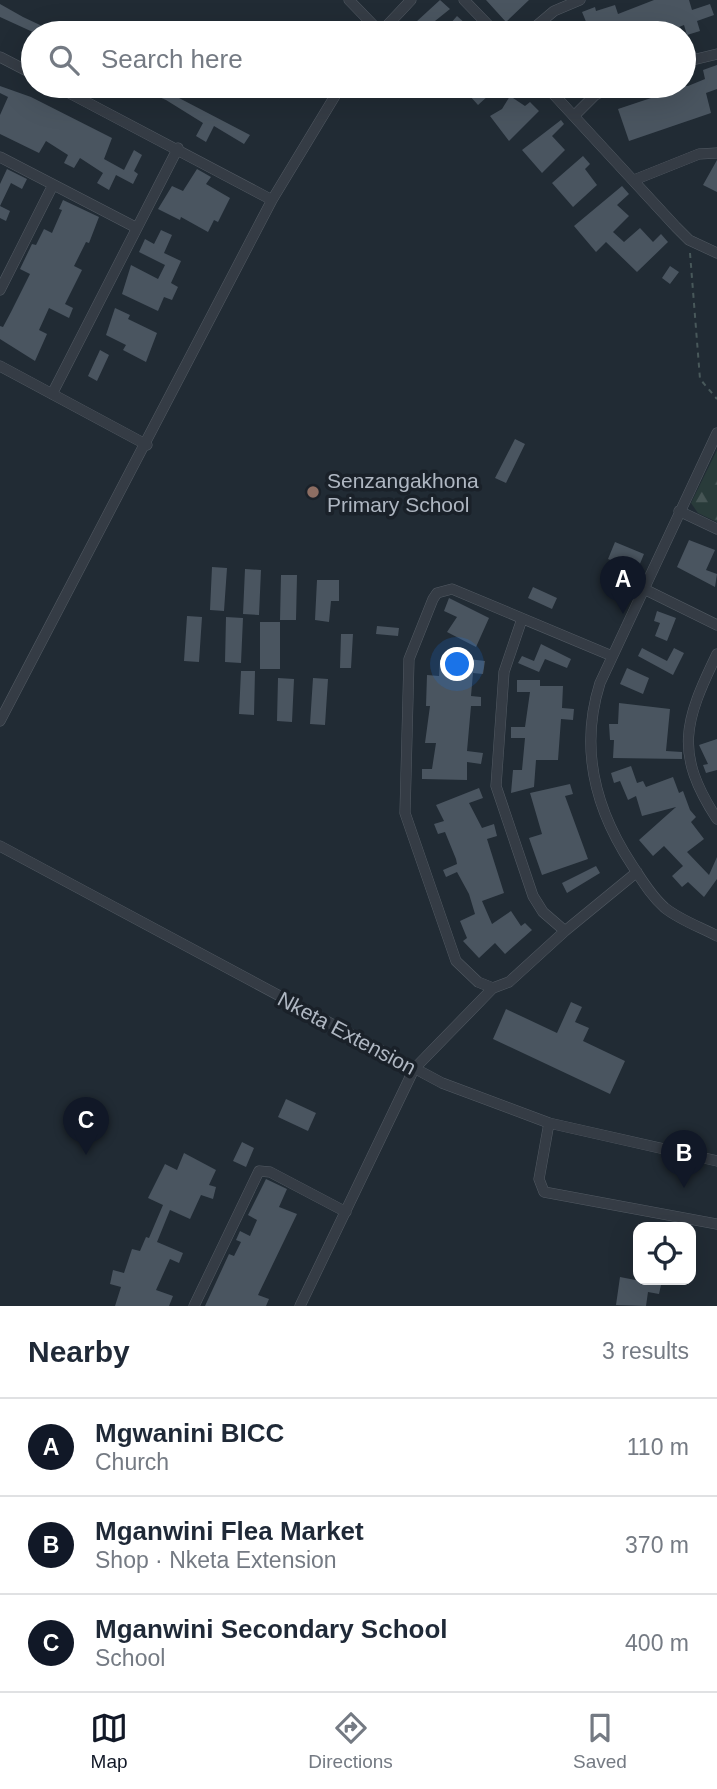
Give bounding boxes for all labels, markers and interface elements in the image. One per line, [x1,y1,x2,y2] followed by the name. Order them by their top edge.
[21,21,696,98] search box
[45,41,83,79] icon: search
[101,44,243,74] text: Search here
[327,469,479,516] place label: Senzangakhona Primary School
[305,484,321,500] marker: Senzangakhona Primary School
[600,556,646,614] pin: A
[440,647,474,681] your location
[274,987,420,1079] street label: Nketa Extension
[63,1097,109,1155] pin: C
[661,1130,707,1188] pin: B
[633,1222,696,1285] map controls
[633,1222,696,1285] button: locate
[28,1335,130,1368] text: Nearby
[602,1338,689,1364] text: 3 results
[95,1418,284,1448] text: Mgwanini BICC
[43,1434,59,1460] text: A
[627,1434,689,1460] text: 110 m
[95,1449,169,1475] text: Church
[95,1516,364,1546] text: Mganwini Flea Market
[43,1532,59,1558] text: B
[625,1532,689,1558] text: 370 m
[95,1547,337,1573] text: Shop · Nketa Extension
[95,1614,448,1644] text: Mganwini Secondary School
[43,1630,59,1656] text: C
[625,1630,689,1656] text: 400 m
[95,1645,165,1671] text: School
[90,1709,128,1773] tab: Map
[308,1709,393,1773] tab: Directions
[573,1709,627,1773] tab: Saved

